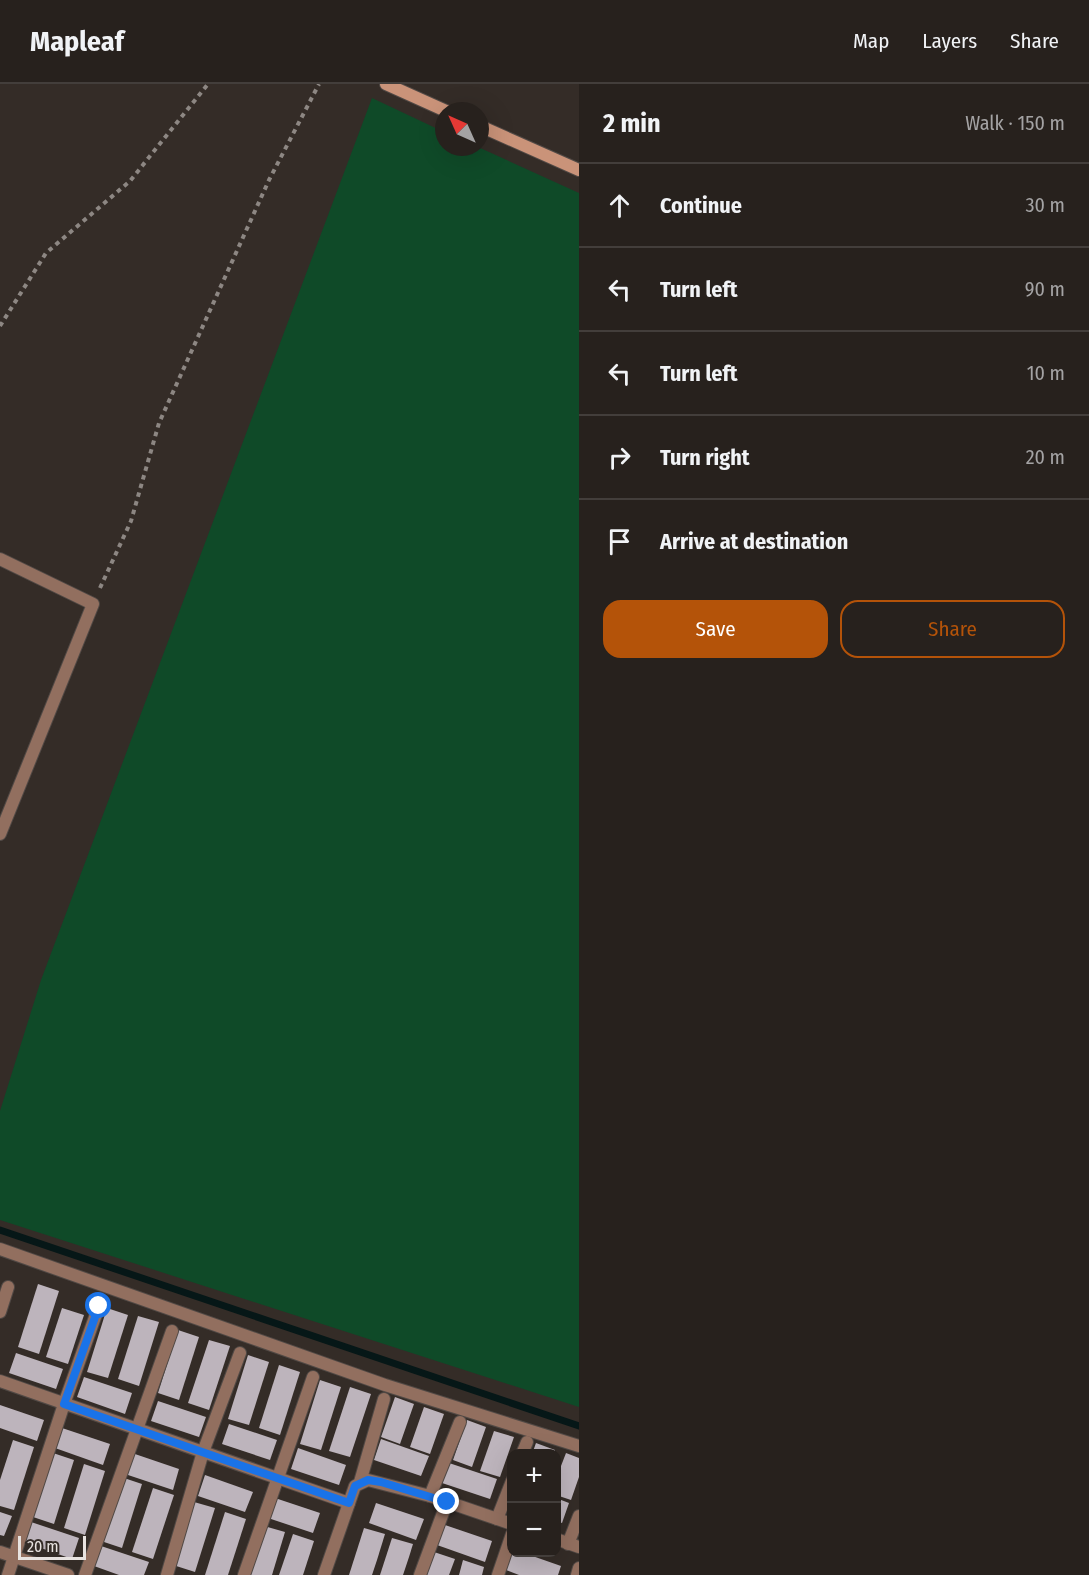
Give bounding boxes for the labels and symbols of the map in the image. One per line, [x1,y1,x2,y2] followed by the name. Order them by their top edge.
[435,102,489,156] north arrow
[85,1292,111,1318] route start
[433,1488,459,1514] route end
[18,1533,86,1560] scale bar

